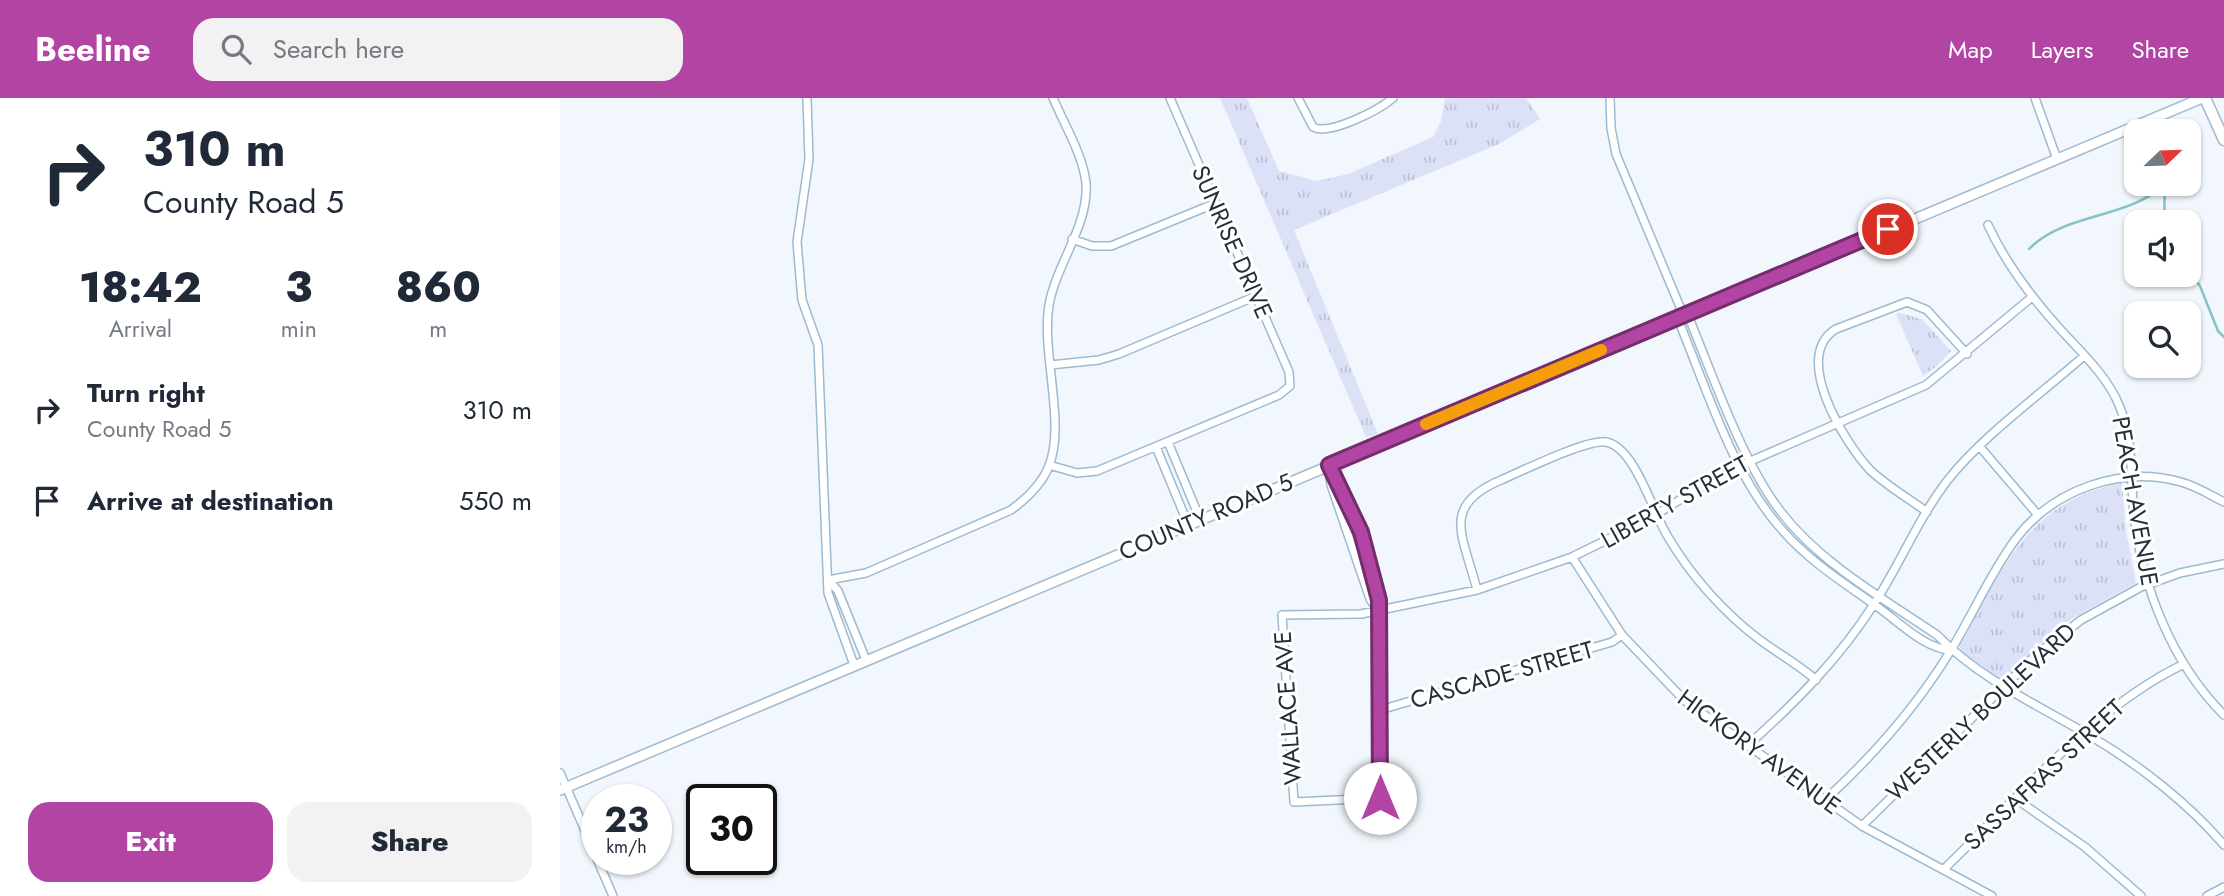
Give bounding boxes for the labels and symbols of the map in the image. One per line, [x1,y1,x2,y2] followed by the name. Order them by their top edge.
[2124,119,2202,196] north arrow
[1183,160,1282,324] street label: SUNRISE DRIVE
[1858,199,1918,259] pin
[2103,413,2168,588] street label: PEACH AVENUE
[1594,446,1755,557] street label: LIBERTY STREET
[1113,464,1298,569] street label: COUNTY ROAD 5
[1878,614,2083,809] street label: WESTERLY BOULEVARD
[1265,630,1310,786] street label: WALLACE AVE
[1406,632,1598,717] street label: CASCADE STREET
[1670,680,1848,823] street label: HICKORY AVENUE
[1956,691,2132,858] street label: SASSAFRAS STREET
[1343,761,1417,835] position arrow
[686,784,777,875] speed limit sign: 30

